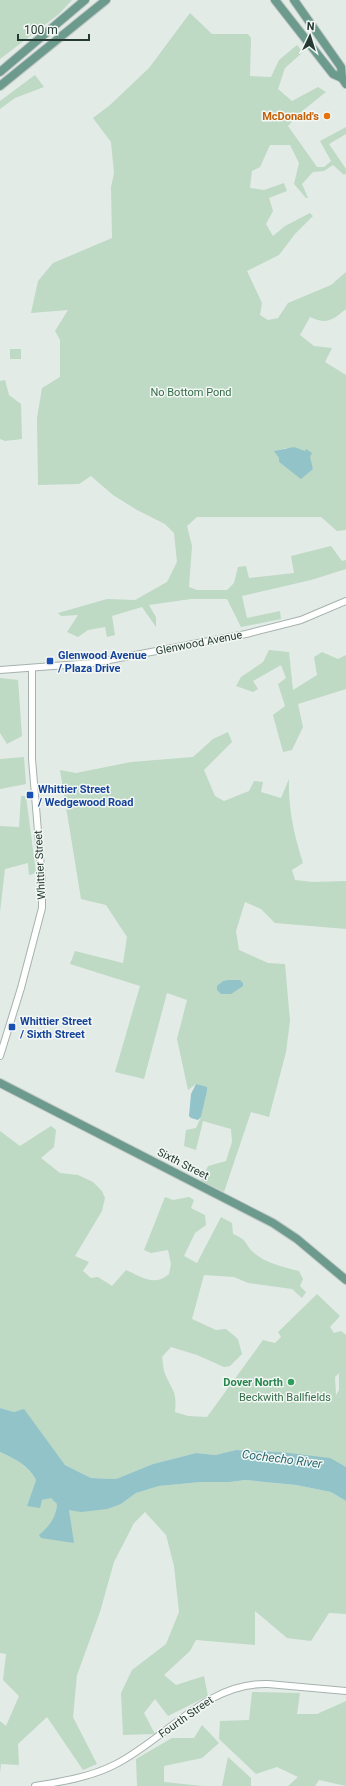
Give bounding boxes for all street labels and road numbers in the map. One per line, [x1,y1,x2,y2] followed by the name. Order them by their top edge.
[155,628,243,658] street label: Glenwood Avenue
[32,829,48,900] street label: Whittier Street
[155,1145,211,1183] street label: Sixth Street
[156,1693,216,1741] street label: Fourth Street

